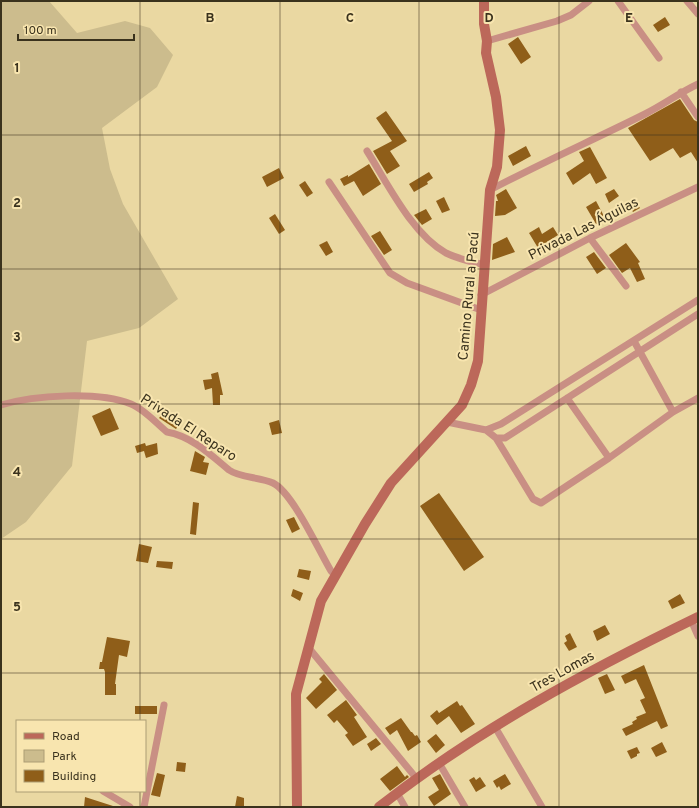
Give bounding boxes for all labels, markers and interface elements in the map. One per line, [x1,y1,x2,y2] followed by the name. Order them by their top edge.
[206,11,215,27] text: B
[346,11,354,27] text: C
[484,11,494,27] text: D
[625,11,633,27] text: E
[18,16,134,42] scale bar
[24,23,57,39] text: 100 m
[14,61,20,77] text: 1
[525,193,642,264] street label: Privada Las Águilas
[13,196,21,212] text: 2
[455,231,484,361] street label: Camino Rural a Pacú
[13,330,21,346] text: 3
[137,391,240,466] street label: Privada El Reparo
[13,465,21,481] text: 4
[13,600,21,616] text: 5
[528,648,598,697] street label: Tres Lomas
[16,720,146,792] legend
[52,729,80,745] text: Road
[52,749,77,765] text: Park
[52,769,96,785] text: Building

